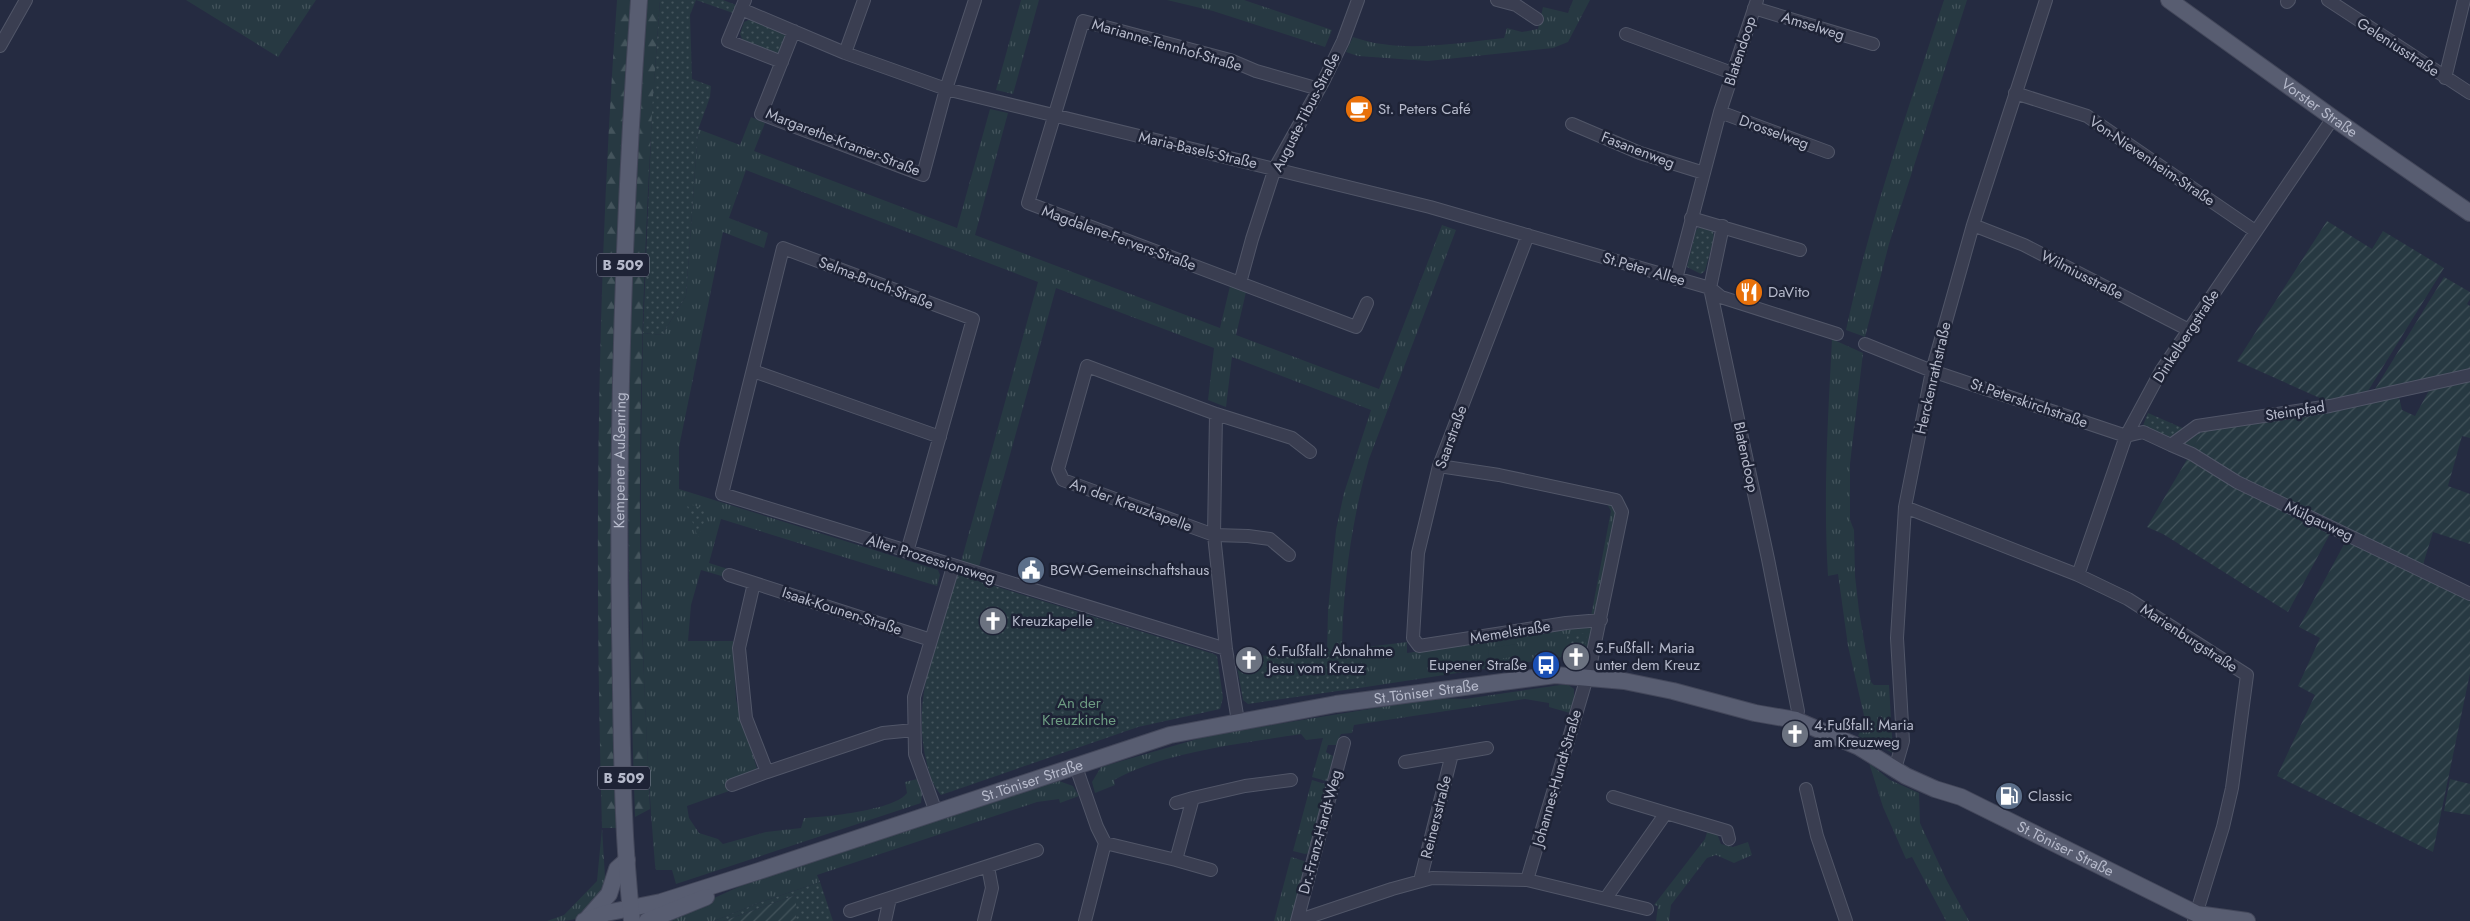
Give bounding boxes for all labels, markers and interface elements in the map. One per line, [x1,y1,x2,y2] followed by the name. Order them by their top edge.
[1779,6,1847,46] street label: Amselweg
[2352,12,2444,82] street label: Geleniusstraße
[1089,13,1245,77] street label: Marianne-Tennhof-Straße
[1718,13,1762,89] street label: Blatendoop
[1266,48,1346,175] street label: Auguste-Tibus-Straße
[2276,73,2362,143] street label: Vorster Straße
[1344,94,1374,124] cafe icon: St. Peters Café
[1378,98,1471,120] place label: St. Peters Café
[763,102,924,182] street label: Margarethe-Kramer-Straße
[1736,109,1812,155] street label: Drosselweg
[2085,111,2220,212] street label: Von-Nievenheim-Straße
[1137,126,1260,174] street label: Maria-Basels-Straße
[1598,126,1678,174] street label: Fasanenweg
[1039,200,1200,276] street label: Magdalene-Fervers-Straße
[2037,245,2127,305] street label: Wilmiusstraße
[1600,247,1688,291] street label: St.Peter Allee
[815,251,937,315] street label: Selma-Bruch-Straße
[597,254,649,276] road number: B 509
[1734,277,1764,307] restaurant icon: DaVito
[1768,281,1810,303] place label: DaVito
[2148,285,2225,387] street label: Dinkelbergstraße
[1909,319,1957,436] street label: Herckenrathstraße
[1967,373,2091,434] street label: St.Peterskirchstraße
[608,392,632,528] street label: Kempener Außenring
[2264,395,2326,427] street label: Steinpfad
[1429,402,1473,472] street label: Saarstraße
[1728,420,1764,495] street label: Blatendoop
[1067,473,1196,537] street label: An der Kreuzkapelle
[2281,496,2357,546] street label: Mülgauweg
[864,529,998,589] street label: Alter Prozessionsweg
[1016,555,1046,585] public building icon: BGW-Gemeinschaftshaus
[1050,559,1209,581] place label: BGW-Gemeinschaftshaus
[779,581,905,641] street label: Isaak-Kounen-Straße
[2136,598,2242,678] street label: Marienburgstraße
[978,606,1008,636] church icon: Kreuzkapelle
[1012,610,1093,632] place label: Kreuzkapelle
[1468,615,1552,649] street label: Memelstraße
[1595,637,1700,676] place label: 5.Fußfall: Maria unter dem Kreuz
[1266,640,1393,679] place label: 6.Fußfall: Abnahme Jesu vom Kreuz
[1561,642,1591,672] church icon: 5.Fußfall: Maria unter dem Kreuz
[1234,645,1264,675] church icon: 6.Fußfall: Abnahme Jesu vom Kreuz
[1531,650,1561,680] bus stop icon: Eupener Straße
[1429,654,1527,676] place label: Eupener Straße
[1372,674,1480,710] street label: St.Töniser Straße
[1042,692,1116,731] park label: An der Kreuzkirche
[1526,707,1587,851] street label: Johannes-Hundt-Straße
[1814,714,1914,753] place label: 4.Fußfall: Maria am Kreuzweg
[1780,719,1810,749] church icon: 4.Fußfall: Maria am Kreuzweg
[979,753,1086,808] street label: St.Töniser Straße
[598,766,650,790] road number: B 509
[1293,767,1347,897] street label: Dr.-Franz-Hardt-Weg
[1415,773,1457,861] street label: Reinersstraße
[1994,781,2024,811] fuel station icon: Classic
[2028,785,2072,807] place label: Classic
[2013,815,2118,882] street label: St.Töniser Straße

